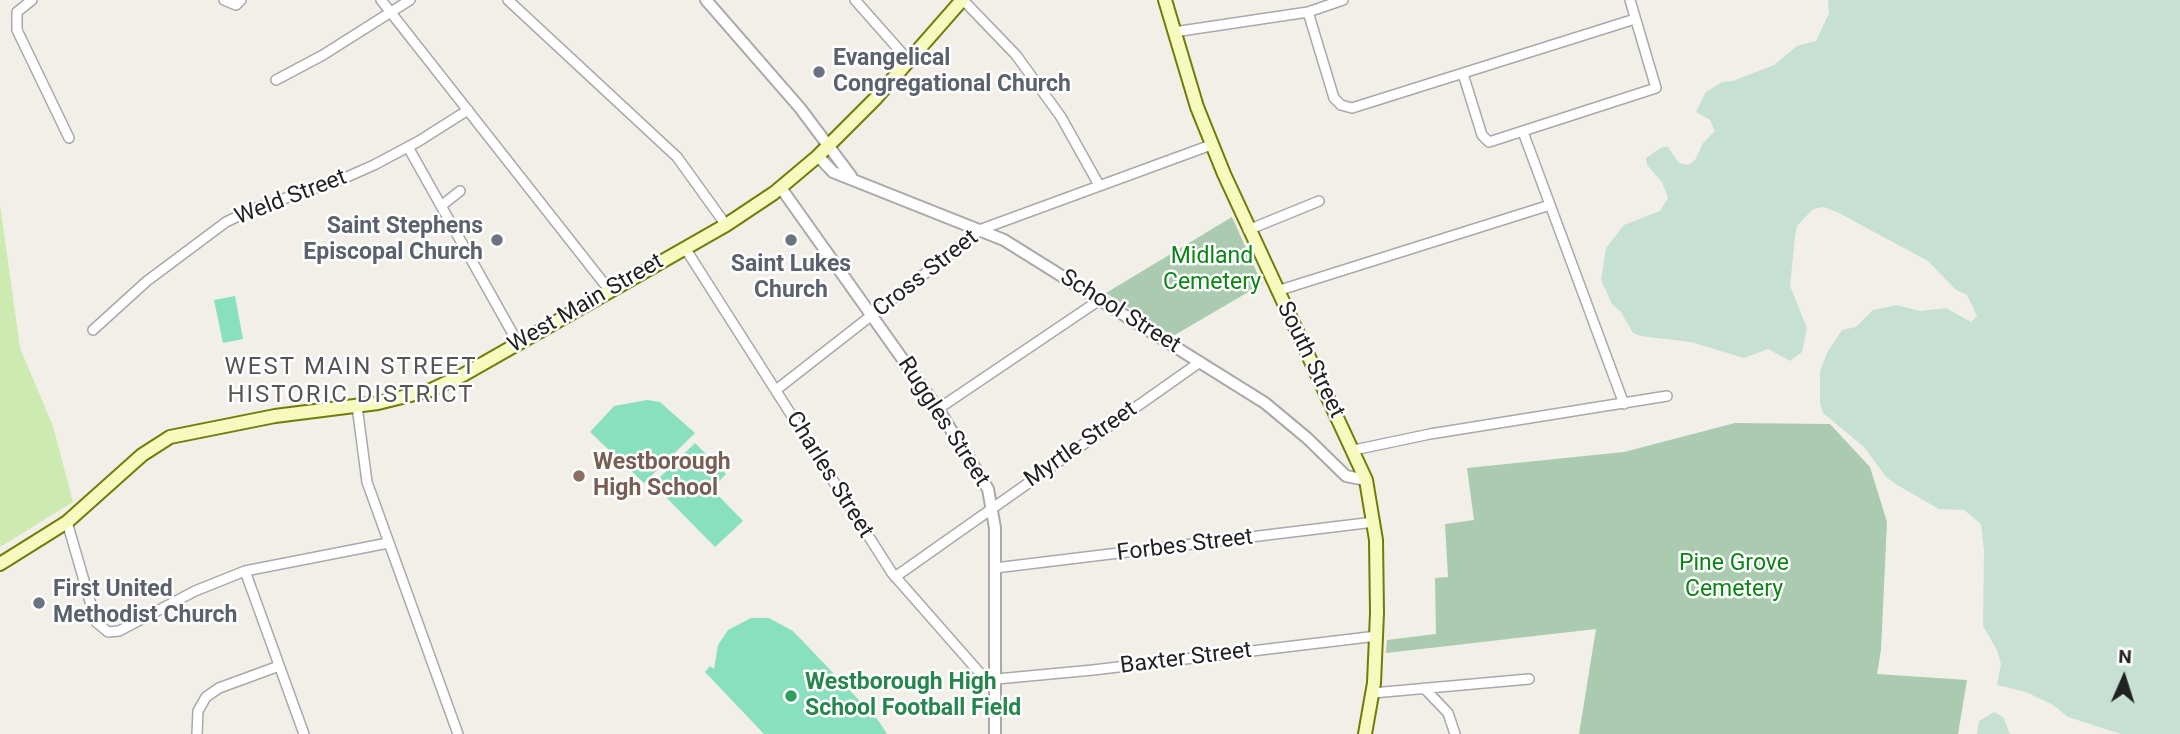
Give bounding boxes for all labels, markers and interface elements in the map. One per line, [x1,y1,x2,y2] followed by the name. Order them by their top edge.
[833,45,1071,99] place label: Evangelical Congregational Church
[811,64,827,80] marker: Evangelical Congregational Church
[231,164,351,232] street label: Weld Street
[303,213,483,267] place label: Saint Stephens Episcopal Church
[868,224,984,324] street label: Cross Street
[489,232,505,248] marker: Saint Stephens Episcopal Church
[783,232,799,248] marker: Saint Lukes Church
[1163,243,1261,297] park label: Midland Cemetery
[503,248,669,360] street label: West Main Street
[731,251,851,305] place label: Saint Lukes Church
[1055,264,1185,360] street label: School Street
[1270,297,1350,423] street label: South Street
[891,352,995,492] street label: Ruggles Street
[226,354,476,410] district label: WEST MAIN STREET HISTORIC DISTRICT
[1019,396,1143,494] street label: Myrtle Street
[779,407,879,543] street label: Charles Street
[593,449,731,503] place label: Westborough High School
[571,468,587,484] marker: Westborough High School
[1115,524,1255,568] street label: Forbes Street
[1679,550,1789,604] park label: Pine Grove Cemetery
[53,576,237,630] place label: First United Methodist Church
[31,595,47,611] marker: First United Methodist Church
[1119,637,1253,681] street label: Baxter Street
[2089,643,2159,713] north arrow
[2118,645,2132,668] text: N
[805,669,1021,723] place label: Westborough High School Football Field
[783,688,799,704] marker: Westborough High School Football Field

